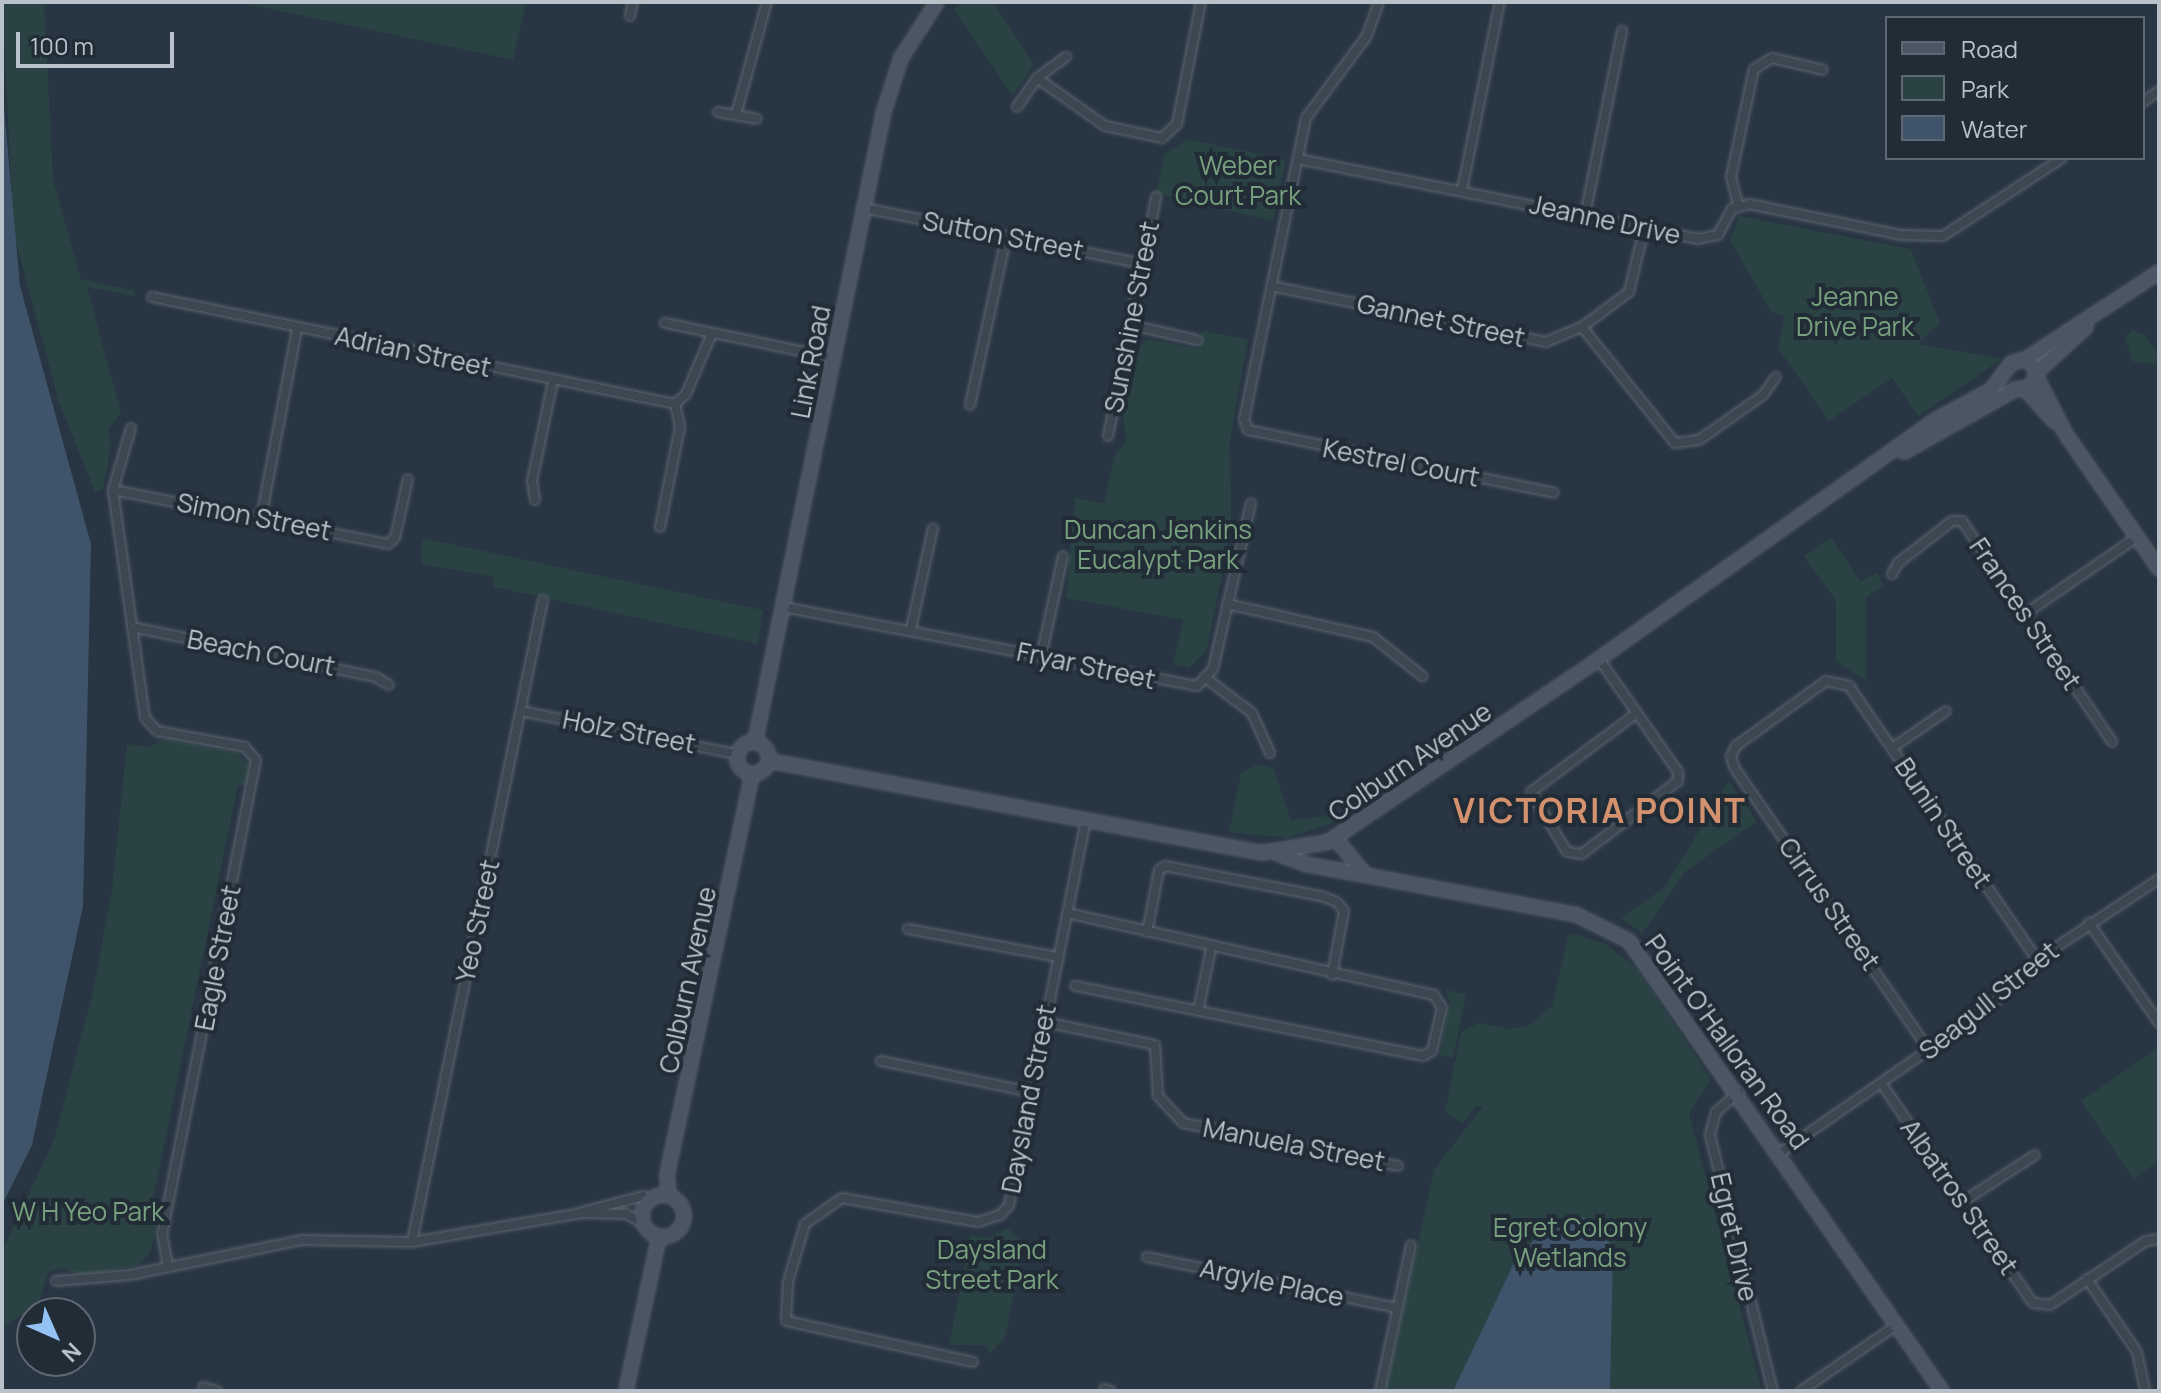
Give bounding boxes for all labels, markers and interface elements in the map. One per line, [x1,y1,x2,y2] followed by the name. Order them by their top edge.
[20,16,178,66] scale bar
[1885,16,2145,160] legend
[30,29,94,62] text: 100 m
[1961,32,2018,65] text: Road
[1961,72,2009,105] text: Park
[1961,112,2028,145] text: Water
[1175,150,1301,212] park label: Weber Court Park
[1527,189,1683,251] street label: Jeanne Drive
[920,205,1086,267] street label: Sutton Street
[1098,219,1166,415] street label: Sunshine Street
[1796,281,1914,342] park label: Jeanne Drive Park
[1354,288,1528,354] street label: Gannet Street
[785,303,837,421] street label: Link Road
[332,320,494,384] street label: Adrian Street
[1320,433,1482,493] street label: Kestrel Court
[174,487,334,547] street label: Simon Street
[1064,514,1252,576] park label: Duncan Jenkins Eucalypt Park
[1963,532,2087,696] street label: Frances Street
[185,623,337,683] street label: Beach Court
[1014,636,1158,696] street label: Fryar Street
[1323,696,1497,828] street label: Colburn Avenue
[560,704,698,760] street label: Holz Street
[1888,752,1998,894] street label: Bunin Street
[1453,791,1747,831] district label: VICTORIA POINT
[1772,832,1886,976] street label: Cirrus Street
[450,857,506,985] street label: Yeo Street
[189,883,247,1033] street label: Eagle Street
[653,884,723,1076] street label: Colburn Avenue
[1639,929,1815,1155] street label: Point O'Halloran Road
[1913,935,2065,1067] street label: Seagull Street
[995,1002,1063,1196] street label: Daysland Street
[1200,1112,1388,1178] street label: Manuela Street
[1894,1113,2024,1281] street label: Albatros Street
[1704,1170,1764,1304] street label: Egret Drive
[12,1196,164,1228] park label: W H Yeo Park
[1493,1212,1647,1274] park label: Egret Colony Wetlands
[925,1234,1059,1296] park label: Daysland Street Park
[1197,1253,1347,1313] street label: Argyle Place
[16,1297,96,1377] north arrow
[55,1336,88,1369] text: N

